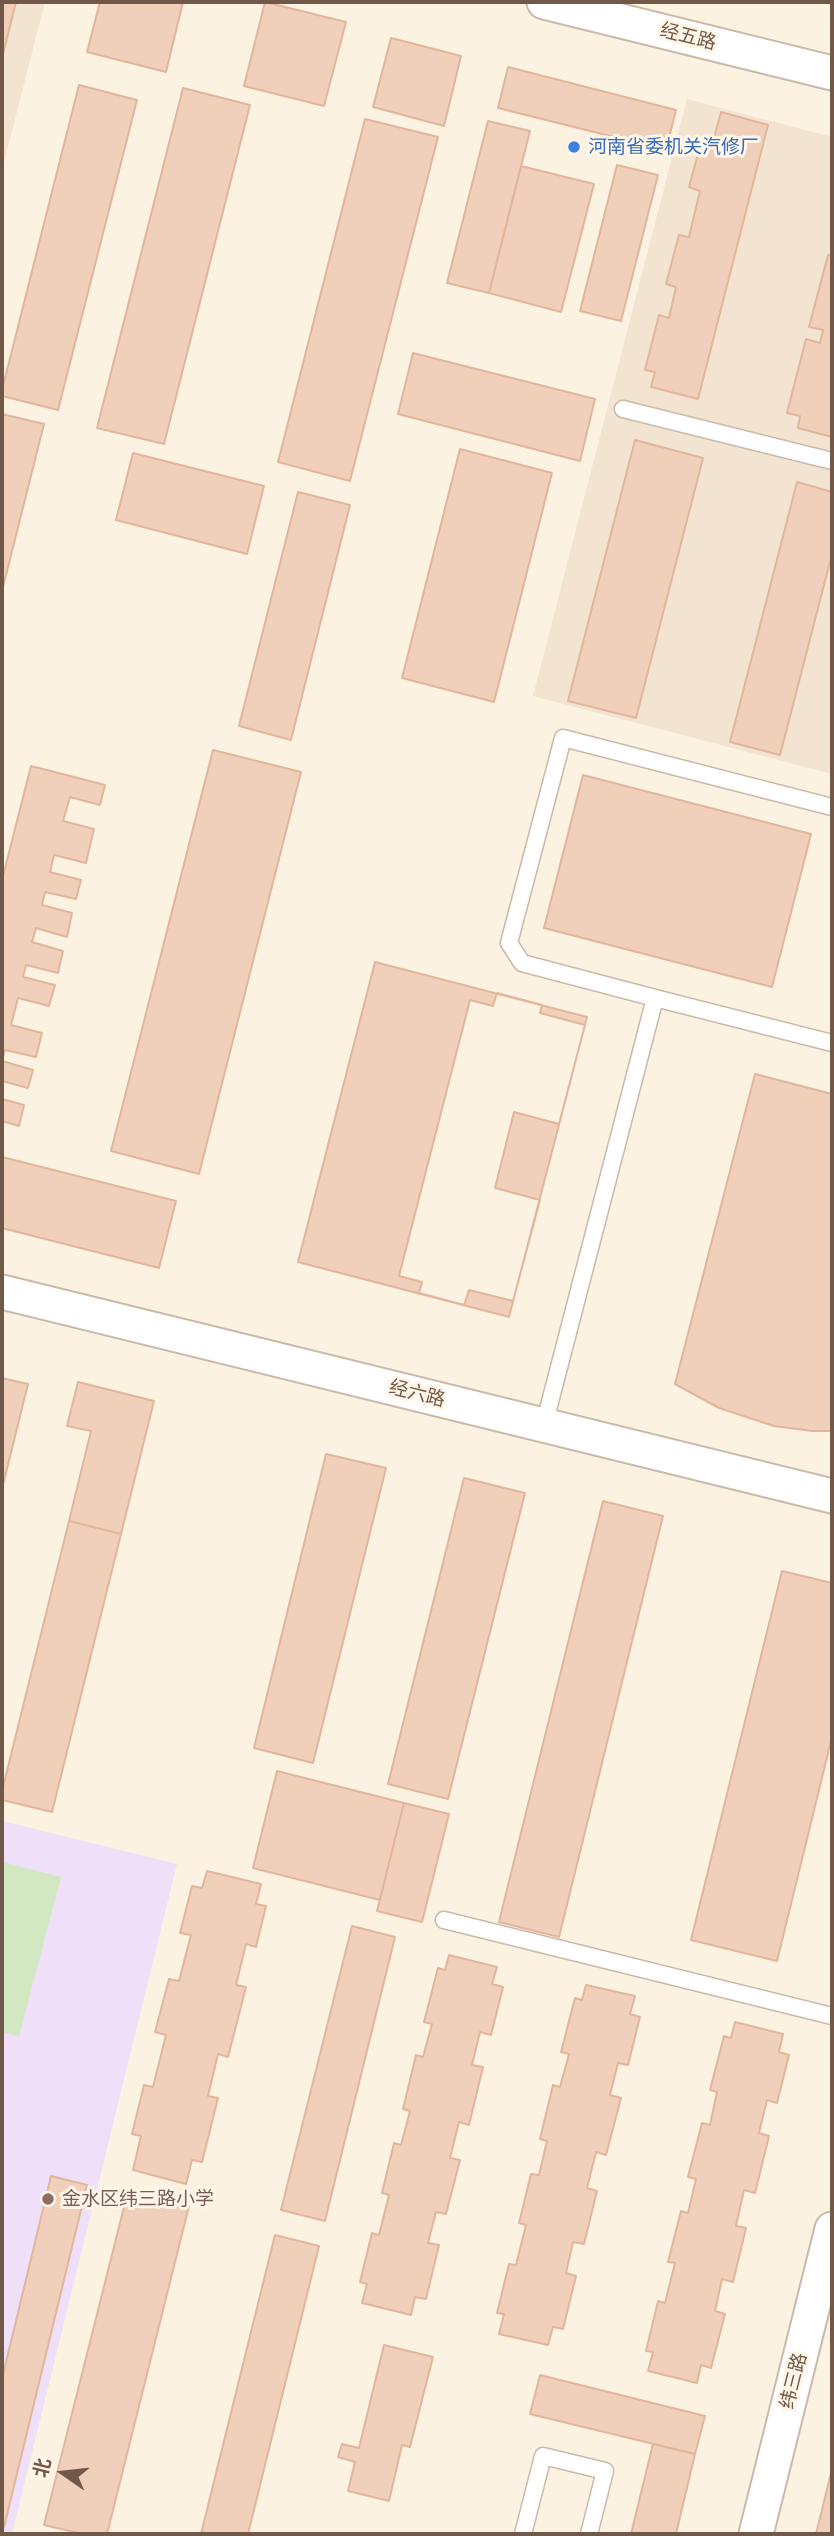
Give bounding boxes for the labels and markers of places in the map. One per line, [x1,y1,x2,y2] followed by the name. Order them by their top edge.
[588,136,759,158] place label: 河南省委机关汽修厂
[566,139,582,155] marker: 河南省委机关汽修厂
[62,2188,214,2210] place label: 金水区纬三路小学
[40,2191,56,2207] marker: 金水区纬三路小学

